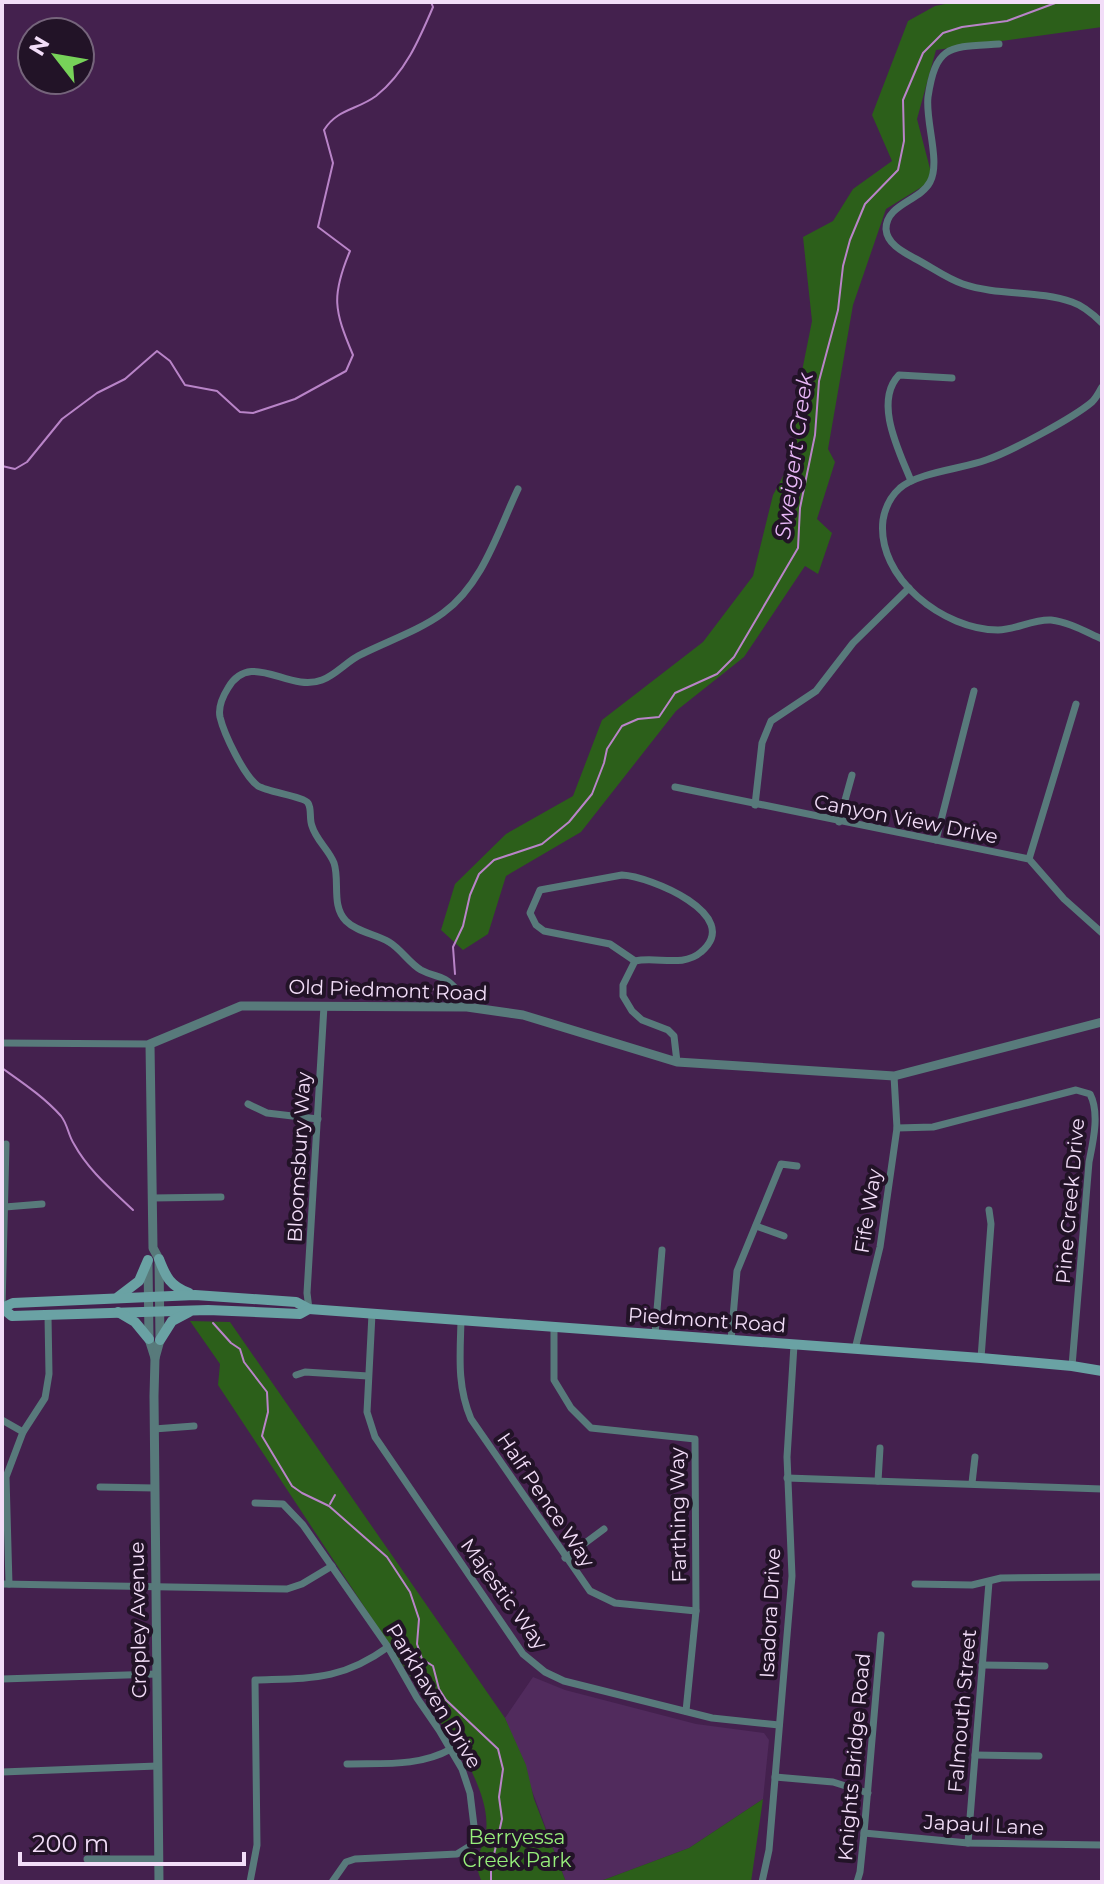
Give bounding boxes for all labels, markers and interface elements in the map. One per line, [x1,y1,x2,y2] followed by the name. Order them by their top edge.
[16,16,96,96] north arrow
[23,31,55,61] text: N
[769,370,819,541] water label: Sweigert Creek
[812,789,1000,849] street label: Canyon View Drive
[288,975,488,1005] street label: Old Piedmont Road
[283,1071,315,1243] street label: Bloomsbury Way
[1051,1117,1089,1285] street label: Pine Creek Drive
[849,1167,887,1255] street label: Fife Way
[627,1303,787,1337] street label: Piedmont Road
[492,1428,600,1572] street label: Half Pence Way
[665,1447,691,1583] street label: Farthing Way
[456,1534,552,1654] street label: Majestic Way
[125,1541,151,1699] street label: Cropley Avenue
[755,1547,785,1679] street label: Isadora Drive
[381,1619,487,1773] street label: Parkhaven Drive
[943,1628,981,1794] street label: Falmouth Street
[833,1652,875,1862] street label: Knights Bridge Road
[922,1810,1045,1840] street label: Japaul Lane
[20,1816,244,1866] scale bar
[463,1825,572,1872] park label: Berryessa Creek Park
[32,1829,109,1858] text: 200 m

